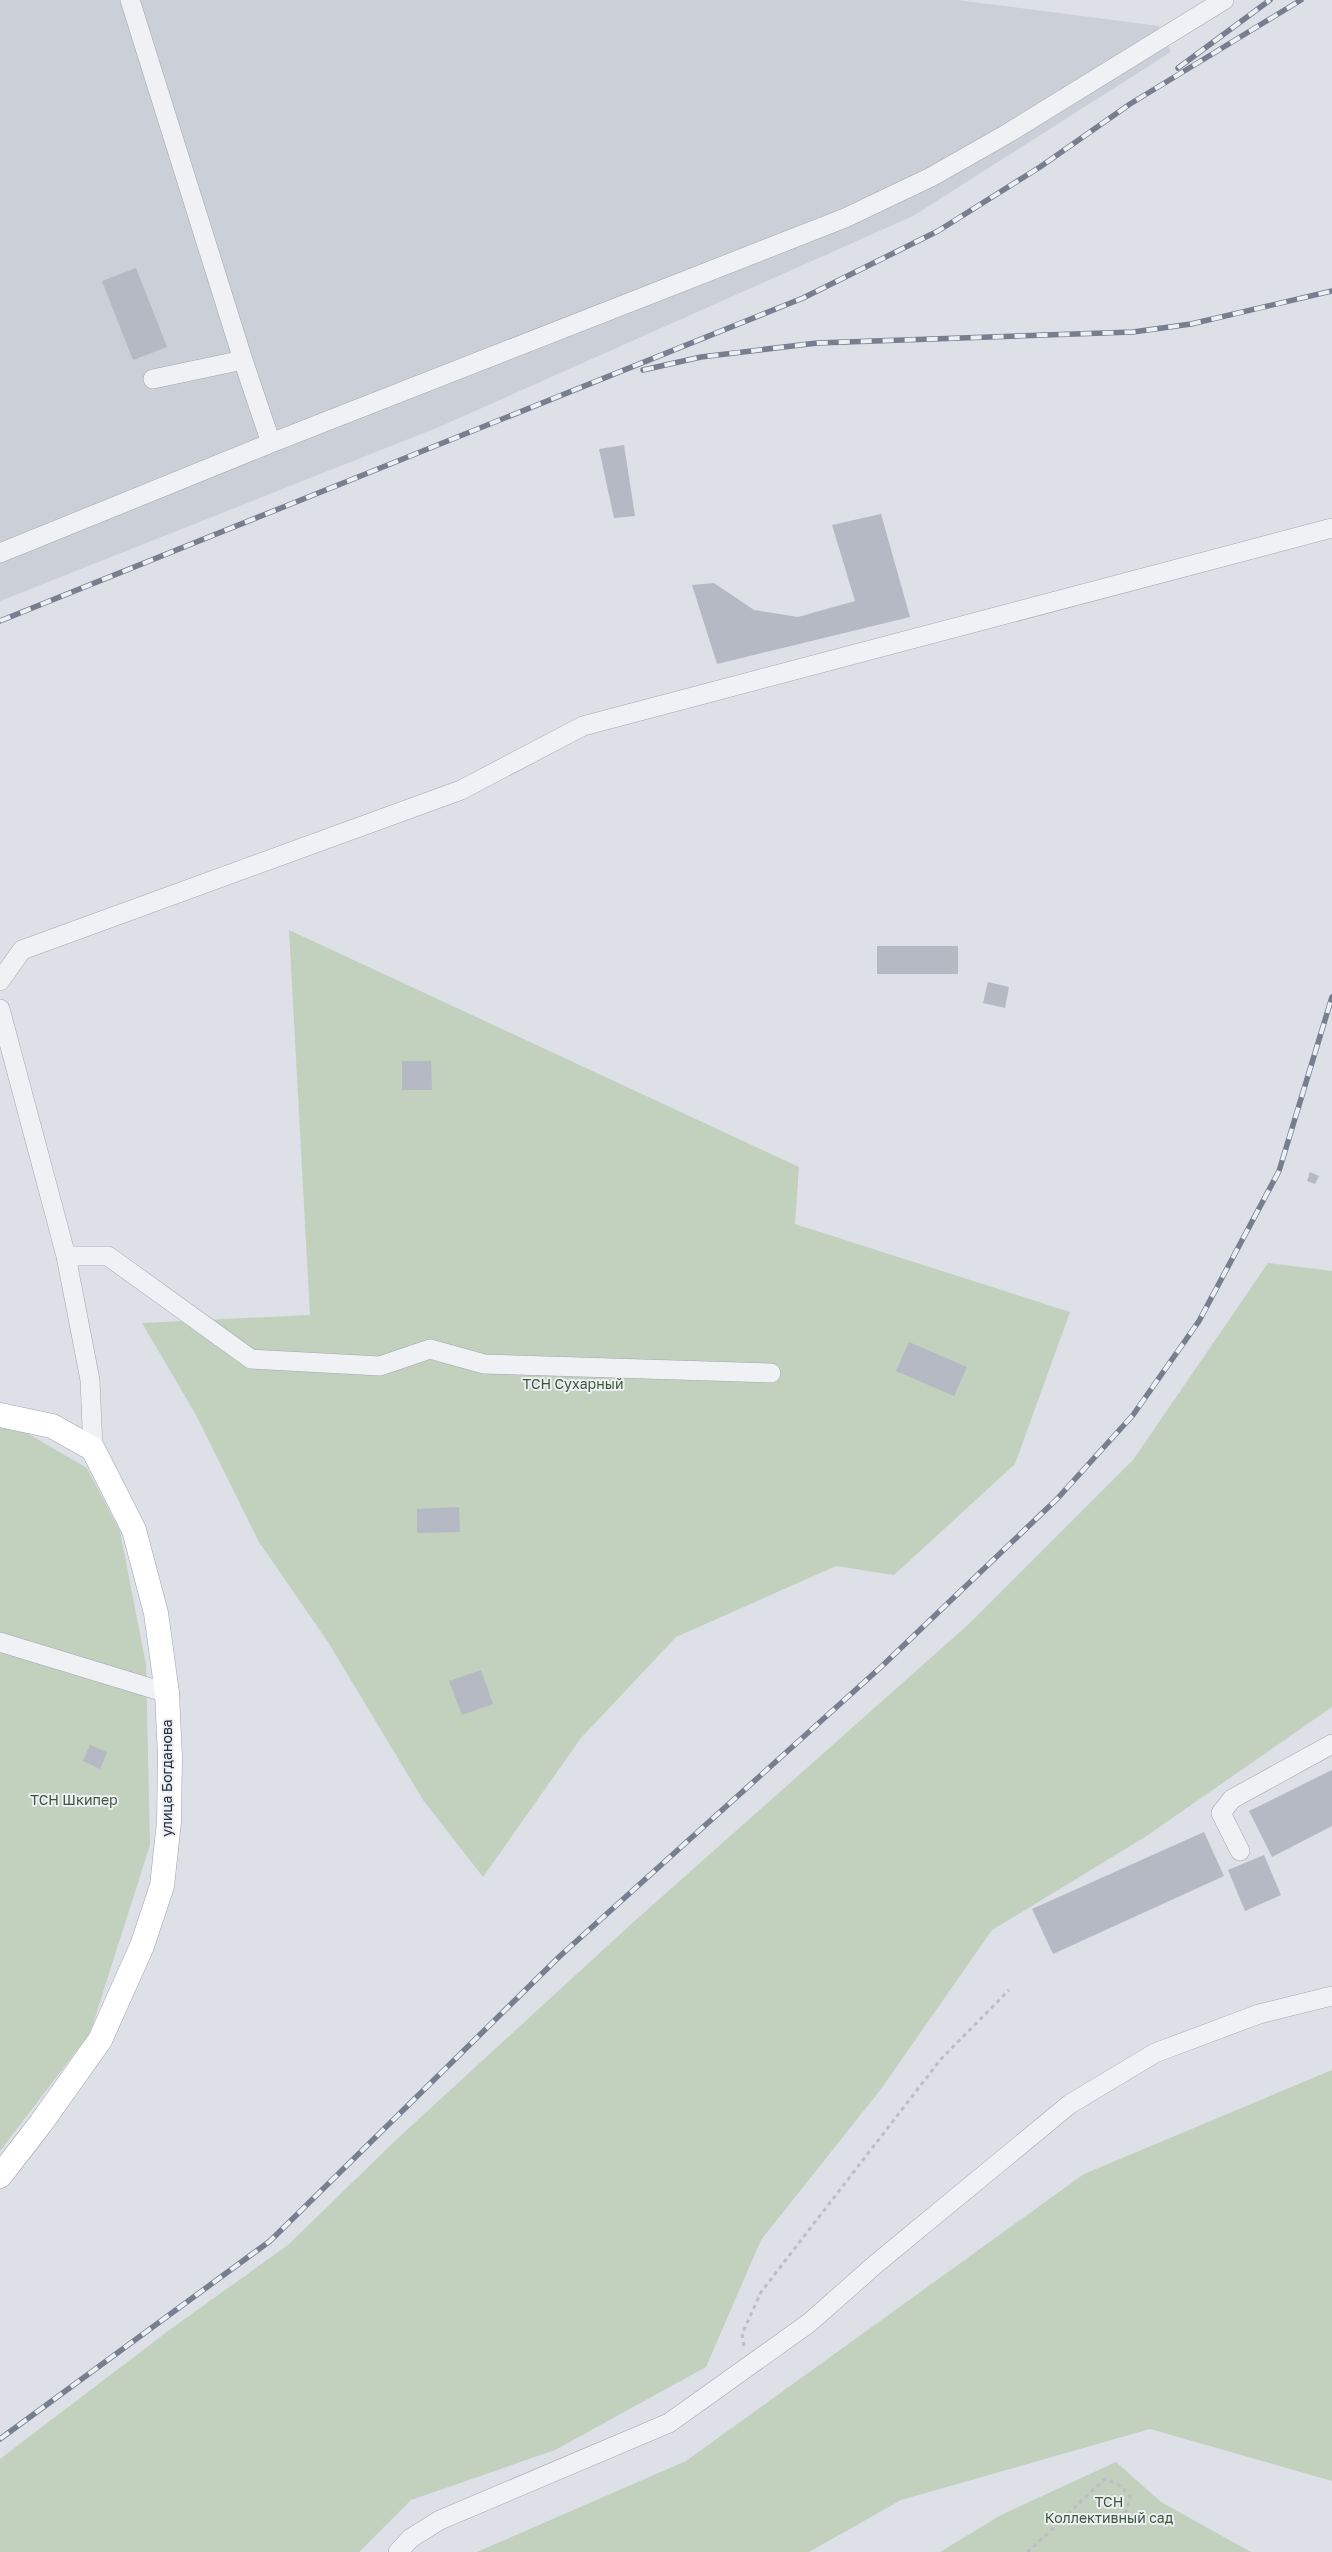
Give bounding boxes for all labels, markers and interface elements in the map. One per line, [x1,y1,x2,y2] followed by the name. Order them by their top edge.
[523,1375,623,1392] park label: ТСН Сухарный
[158,1719,175,1837] street label: улица Богданова
[30,1791,118,1808] park label: ТСН Шкипер
[1045,2493,1174,2526] park label: ТСН Коллективный сад

